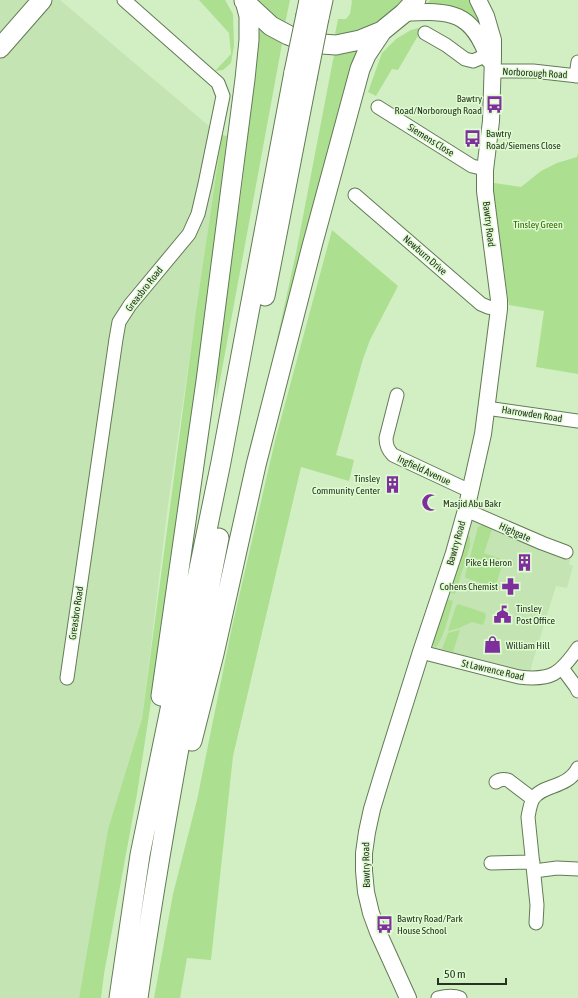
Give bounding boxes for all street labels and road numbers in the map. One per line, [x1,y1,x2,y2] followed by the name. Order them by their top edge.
[502,66,568,80] street label: Norborough Road
[406,121,456,159] street label: Siemens Close
[481,201,497,248] street label: Bawtry Road
[401,233,450,277] street label: Newburn Drive
[123,264,165,314] street label: Greasbro Road
[501,404,563,424] street label: Harrowden Road
[396,453,453,487] street label: Ingfield Avenue
[444,519,468,567] street label: Bawtry Road
[498,520,533,544] street label: Highgate
[67,585,85,640] street label: Greasbro Road
[461,657,526,683] street label: St Lawrence Road
[360,842,372,888] street label: Bawtry Road

